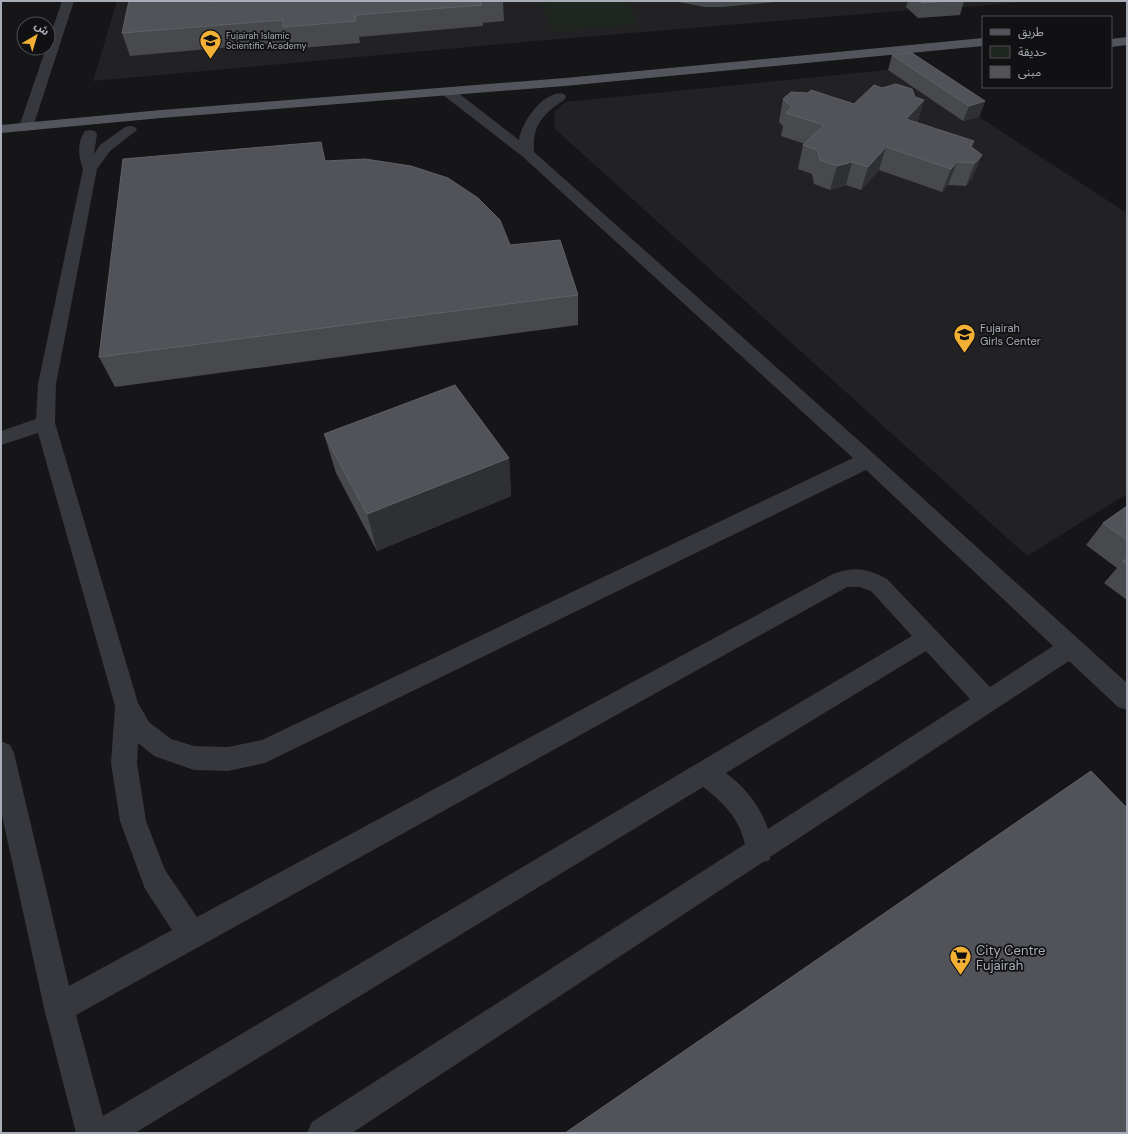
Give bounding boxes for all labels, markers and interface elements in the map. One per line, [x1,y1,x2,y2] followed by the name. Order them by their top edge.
[16,16,56,56] north arrow
[982,16,1112,88] legend
[32,18,52,38] text: ش
[1018,24,1044,40] text: طريق
[197,28,223,61] school or university icon: Fujairah Islamic Scientific Academy
[226,30,307,52] place label: Fujairah Islamic Scientific Academy
[1018,44,1047,60] text: حديقة
[1018,64,1041,80] text: مبنى
[952,321,978,354] school or university icon: Fujairah Girls Center
[980,321,1041,348] place label: Fujairah Girls Center
[976,942,1045,974] place label: City Centre Fujairah
[947,944,973,977] supermarket icon: City Centre Fujairah

